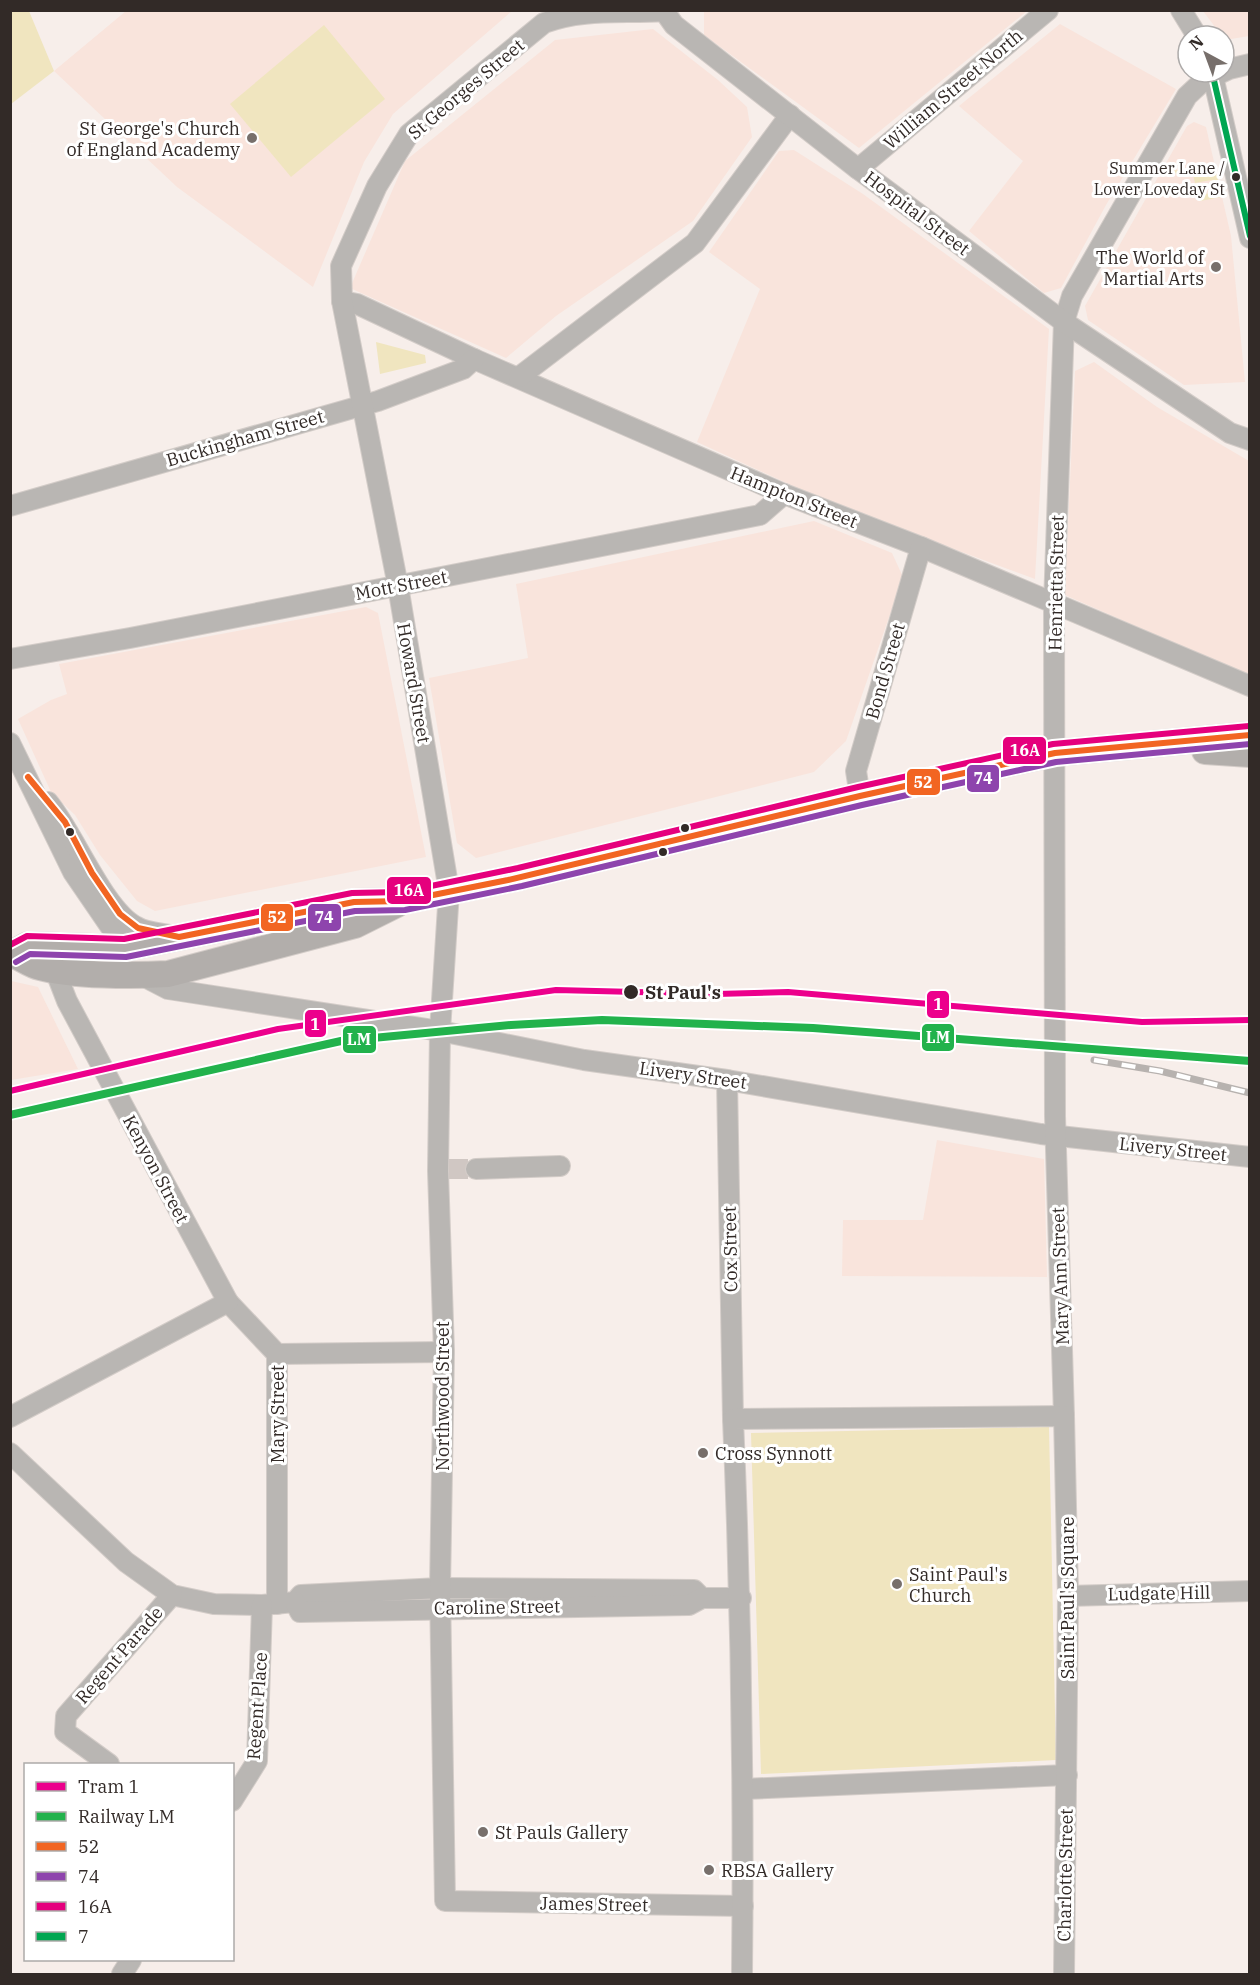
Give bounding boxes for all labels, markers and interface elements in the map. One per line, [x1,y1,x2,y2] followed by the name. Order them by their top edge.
[879,24,1027,154] street label: William Street North
[1176,24,1236,84] north arrow
[1185,31,1207,54] text: N
[403,34,529,144] street label: St Georges Street
[66,117,240,161] place label: St George's Church of England Academy
[245,131,259,145] marker: St George's Church of England Academy
[1094,158,1225,199] place label: Summer Lane / Lower Loveday St
[860,166,974,260] street label: Hospital Street
[1230,171,1242,183] marker: Summer Lane / Lower Loveday St
[1096,246,1206,290] place label: The World of Martial Arts
[1209,260,1223,274] marker: The World of Martial Arts
[164,405,326,471] street label: Buckingham Street
[727,461,861,533] street label: Hampton Street
[1043,515,1069,651] street label: Henrietta Street
[353,565,449,605] street label: Mott Street
[860,620,910,722] street label: Bond Street
[392,621,436,745] street label: Howard Street
[1002,736,1047,765] line badge: 16A
[1010,740,1040,760] text: 16A
[966,764,1000,793] line badge: 74
[906,768,941,796] line badge: 52
[973,768,993,788] text: 74
[913,772,933,792] text: 52
[679,822,691,834] unlabelled marker
[64,826,76,838] unlabelled marker
[657,846,669,858] unlabelled marker
[386,876,432,905] line badge: 16A
[394,880,424,900] text: 16A
[260,903,294,932] line badge: 52
[307,903,342,932] line badge: 74
[267,907,287,927] text: 52
[314,907,334,927] text: 74
[645,981,721,1004] place label: St Paul's
[622,983,640,1001] marker: St Paul's
[926,990,950,1019] line badge: 1
[933,994,943,1014] text: 1
[304,1009,327,1038] line badge: 1
[310,1014,320,1034] text: 1
[921,1023,955,1052] line badge: LM
[342,1025,377,1054] line badge: LM
[926,1027,950,1047] text: LM
[347,1029,371,1049] text: LM
[638,1056,748,1094] street label: Livery Street
[118,1111,194,1227] street label: Kenyon Street
[1118,1132,1228,1166] street label: Livery Street
[718,1206,742,1292] street label: Cox Street
[1046,1207,1074,1345] street label: Mary Ann Street
[431,1321,454,1471] street label: Northwood Street
[266,1365,289,1463] street label: Mary Street
[715,1442,832,1465] place label: Cross Synnott
[696,1446,710,1460] marker: Cross Synnott
[1056,1517,1079,1679] street label: Saint Paul's Square
[909,1563,1008,1607] place label: Saint Paul's Church
[890,1577,904,1591] marker: Saint Paul's Church
[1107,1581,1211,1605] street label: Ludgate Hill
[434,1594,560,1620] street label: Caroline Street
[70,1601,168,1709] street label: Regent Parade
[242,1651,272,1761] street label: Regent Place
[24,1763,234,1961] legend
[78,1775,139,1798] text: Tram 1
[78,1805,175,1828] text: Railway LM
[1052,1808,1078,1942] street label: Charlotte Street
[495,1821,628,1844] place label: St Pauls Gallery
[476,1825,490,1839] marker: St Pauls Gallery
[78,1835,100,1858] text: 52
[721,1859,834,1882] place label: RBSA Gallery
[702,1863,716,1877] marker: RBSA Gallery
[78,1865,100,1888] text: 74
[540,1892,648,1916] street label: James Street
[78,1895,113,1918] text: 16A
[78,1925,89,1948] text: 7

